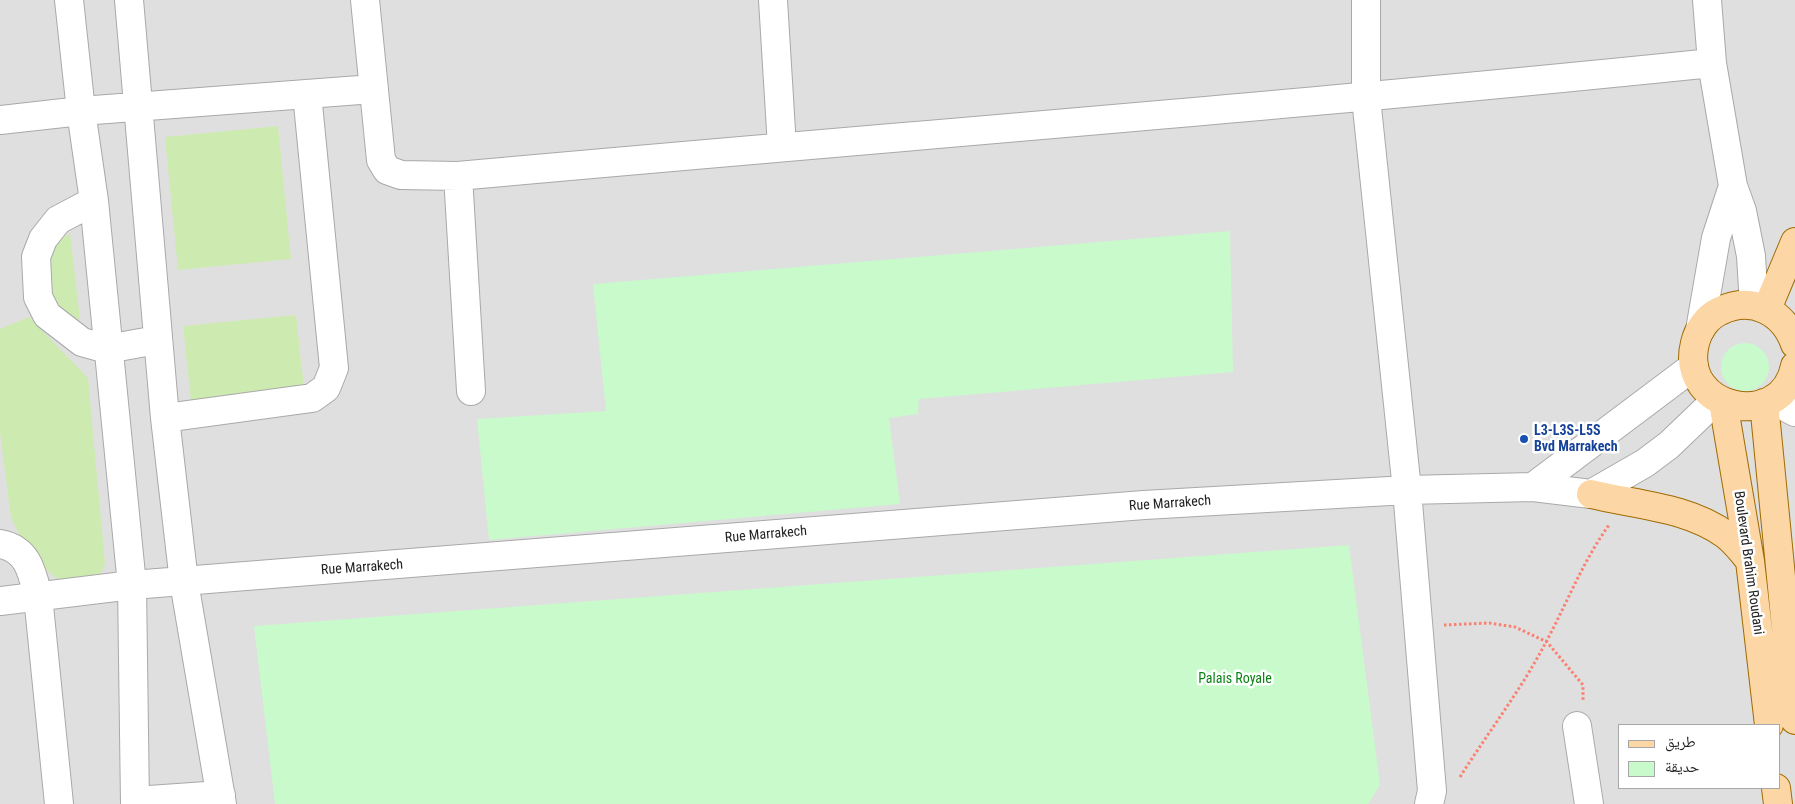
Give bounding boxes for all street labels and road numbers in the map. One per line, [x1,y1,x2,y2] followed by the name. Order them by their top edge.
[1730,490,1766,636] street label: Boulevard Brahim Roudani
[1128,493,1212,515] street label: Rue Marrakech
[724,523,808,547] street label: Rue Marrakech
[320,557,404,579] street label: Rue Marrakech

